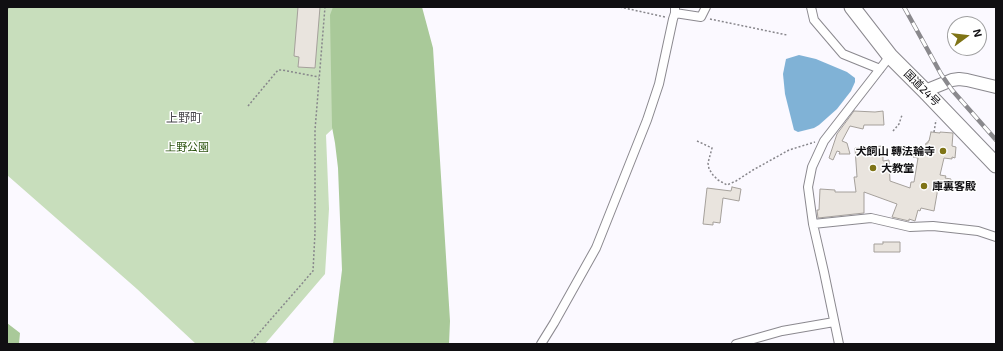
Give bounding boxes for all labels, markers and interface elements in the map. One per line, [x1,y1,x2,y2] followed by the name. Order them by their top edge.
[947,16,987,56] north arrow
[971,27,985,39] text: N
[901,67,943,109] street label: 国道24号
[166,111,202,125] district label: 上野町
[165,140,209,154] park label: 上野公園
[856,144,935,158] place label: 犬飼山 轉法輪寺
[938,146,948,156] marker: 犬飼山 轉法輪寺
[881,161,914,175] place label: 大教堂
[868,163,878,173] marker: 大教堂
[932,179,976,193] place label: 庫裏客殿
[919,181,929,191] marker: 庫裏客殿

